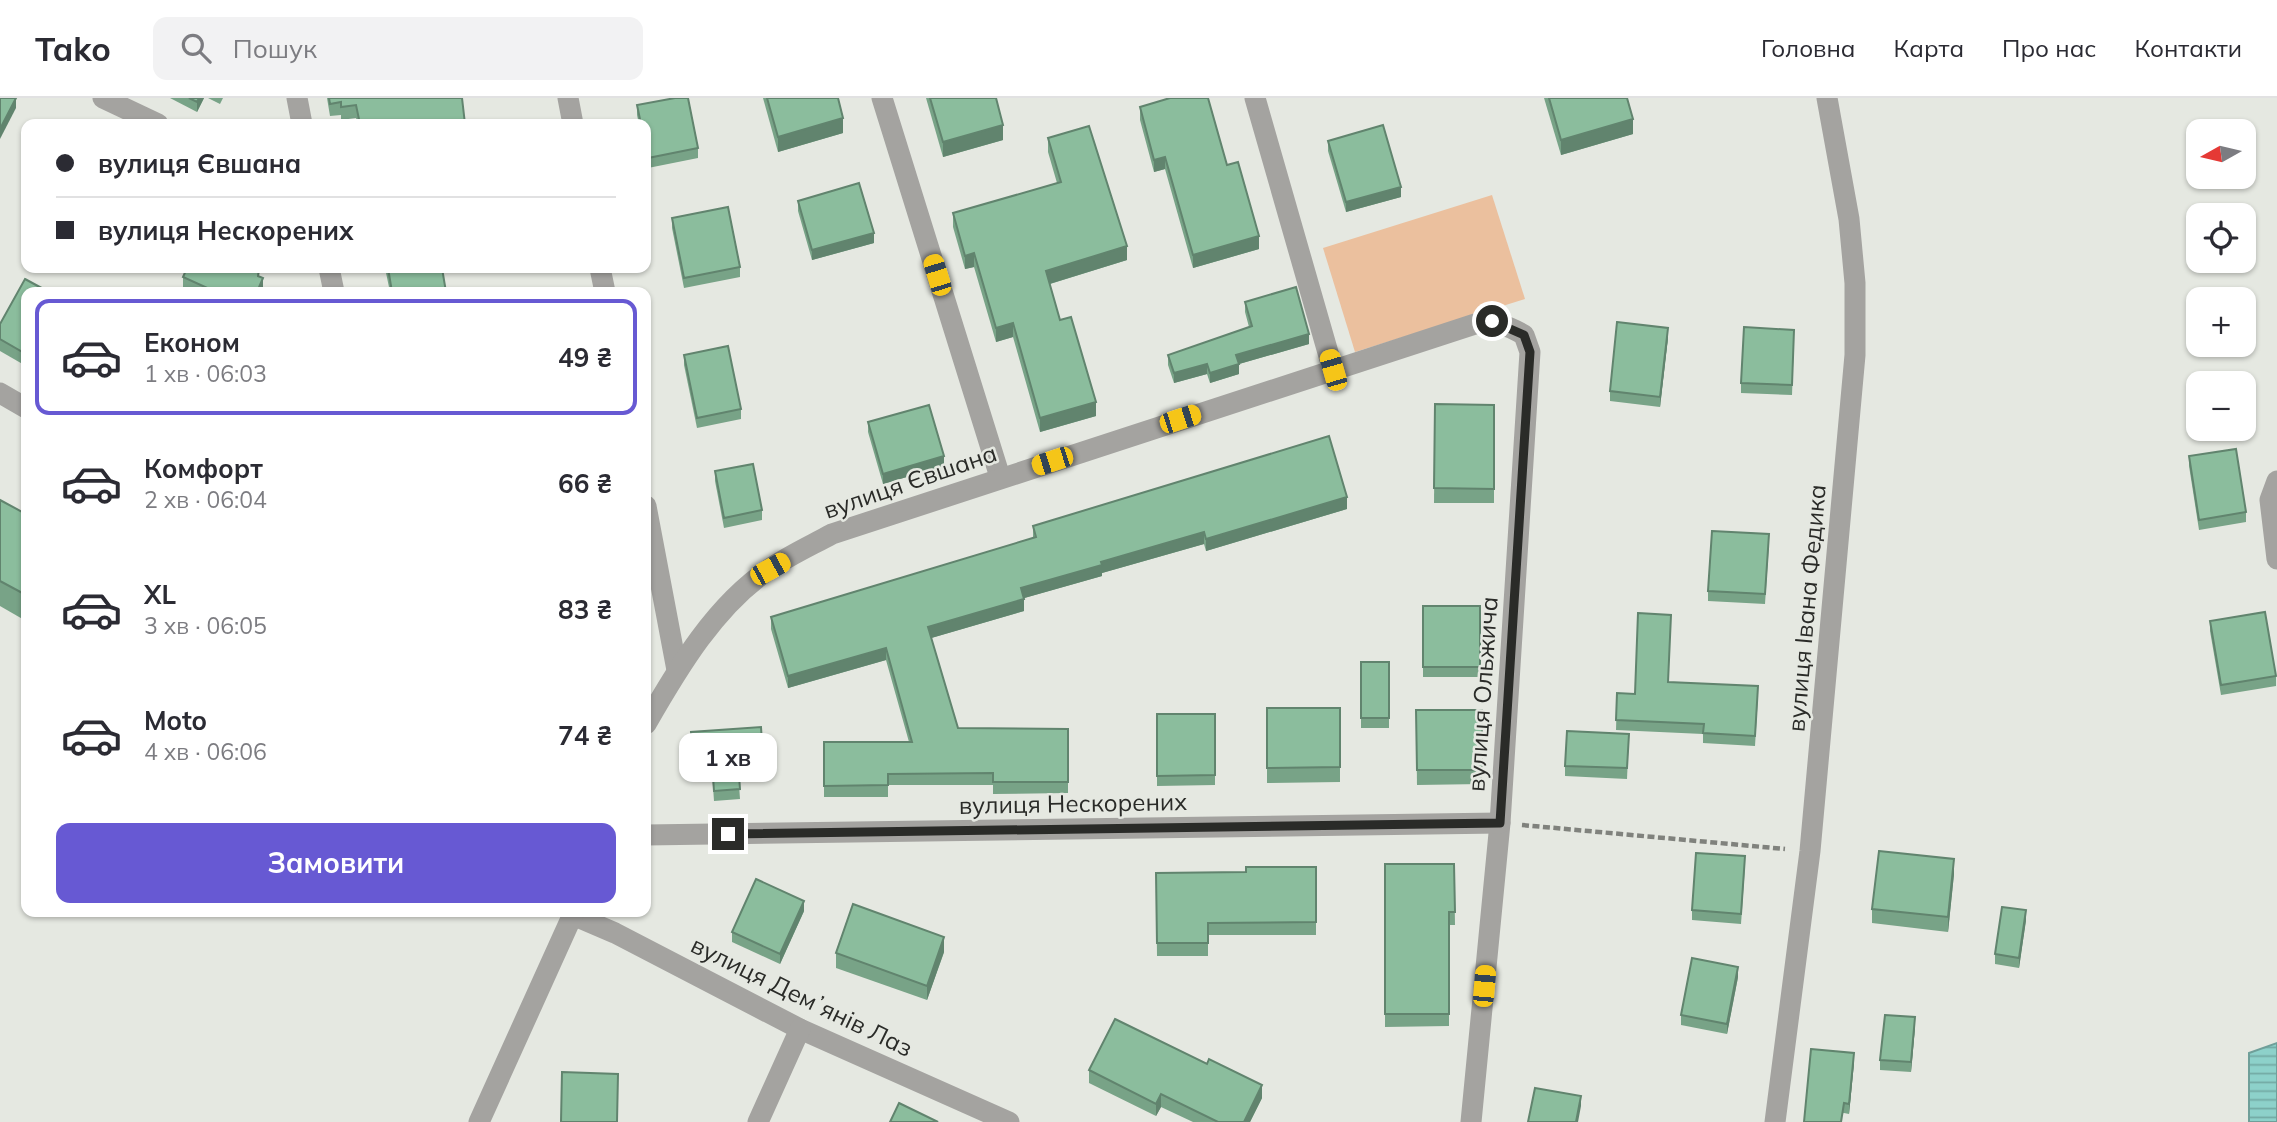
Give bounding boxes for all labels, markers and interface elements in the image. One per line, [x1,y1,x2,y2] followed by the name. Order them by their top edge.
[153,17,643,80] search box
[35,28,111,69] text: Tako
[177,29,215,67] icon: search
[233,32,317,65] text: Пошук
[1761,33,1855,63] text: Головна
[1893,33,1964,63] text: Карта
[2002,33,2096,63] text: Про нас
[2134,33,2242,63] text: Контакти
[2186,119,2256,189] north arrow
[2186,119,2256,441] map controls
[98,147,301,180] text: вулиця Євшана
[2186,203,2256,273] button: locate
[98,214,354,247] text: вулиця Нескорених
[921,252,954,298] car
[2186,287,2256,357] button: +
[1476,305,1508,337] route start
[60,326,123,389] icon: car
[144,326,240,359] text: Економ
[558,341,612,374] text: 49 ₴
[1318,347,1349,393] car
[144,359,267,388] text: 1 хв · 06:03
[2186,371,2256,441] button: −
[1157,403,1204,435] car
[819,437,1001,525] street label: вулиця Євшана
[1029,445,1076,477] car
[60,452,123,515] icon: car
[144,452,263,485] text: Комфорт
[558,467,612,500] text: 66 ₴
[1780,483,1832,733] street label: вулиця Івана Федика
[144,485,267,514] text: 2 хв · 06:04
[747,550,794,588] car
[60,578,123,641] icon: car
[144,578,176,611] text: XL
[558,593,612,626] text: 83 ₴
[1460,595,1504,793] street label: вулиця Ольжича
[144,611,267,640] text: 3 хв · 06:05
[60,704,123,767] icon: car
[144,704,207,737] text: Moto
[558,719,612,752] text: 74 ₴
[679,732,777,782] callout: 1 хв
[144,737,267,766] text: 4 хв · 06:06
[705,743,751,772] text: 1 хв
[959,786,1187,820] street label: вулиця Нескорених
[712,818,744,850] route end
[56,823,616,903] button: Замовити
[686,929,918,1063] street label: вулиця Демʼянів Лаз
[1472,964,1497,1008] car

